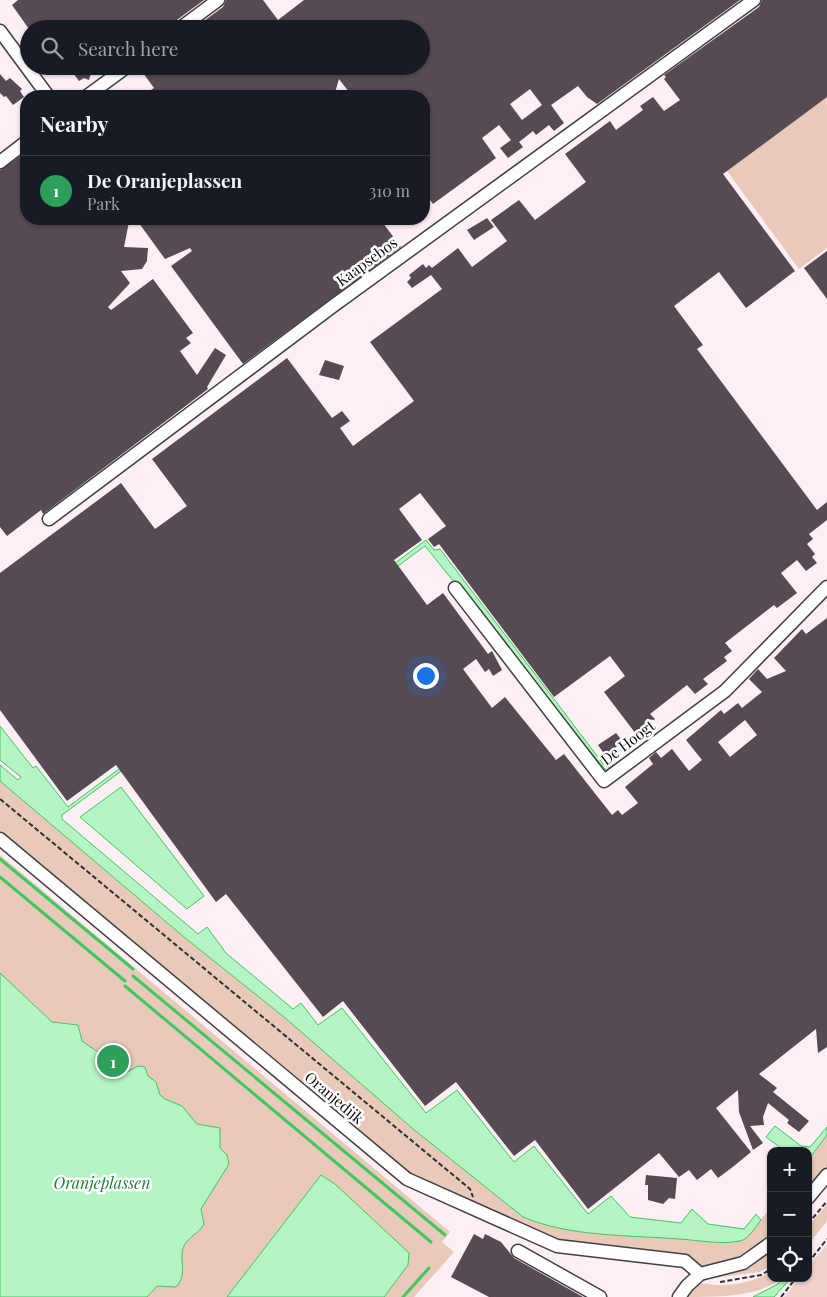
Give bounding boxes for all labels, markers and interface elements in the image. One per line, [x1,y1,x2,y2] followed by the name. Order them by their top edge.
[20,20,430,75] search box
[38,34,66,62] icon: search
[78,35,178,61] text: Search here
[40,109,109,137] text: Nearby
[87,167,242,193] text: De Oranjeplassen
[53,180,59,201] text: 1
[369,180,410,201] text: 310 m
[87,193,120,214] text: Park
[332,232,401,290] street label: Kaapsebos
[413,663,439,689] your location
[596,715,659,769] street label: De Hoogt
[97,1042,129,1080] pin: 1
[301,1067,369,1128] street label: Oranjedijk
[767,1147,812,1282] map controls
[767,1147,812,1192] button: +
[53,1172,151,1193] water label: Oranjeplassen
[767,1192,812,1237] button: −
[767,1237,812,1282] button: locate

